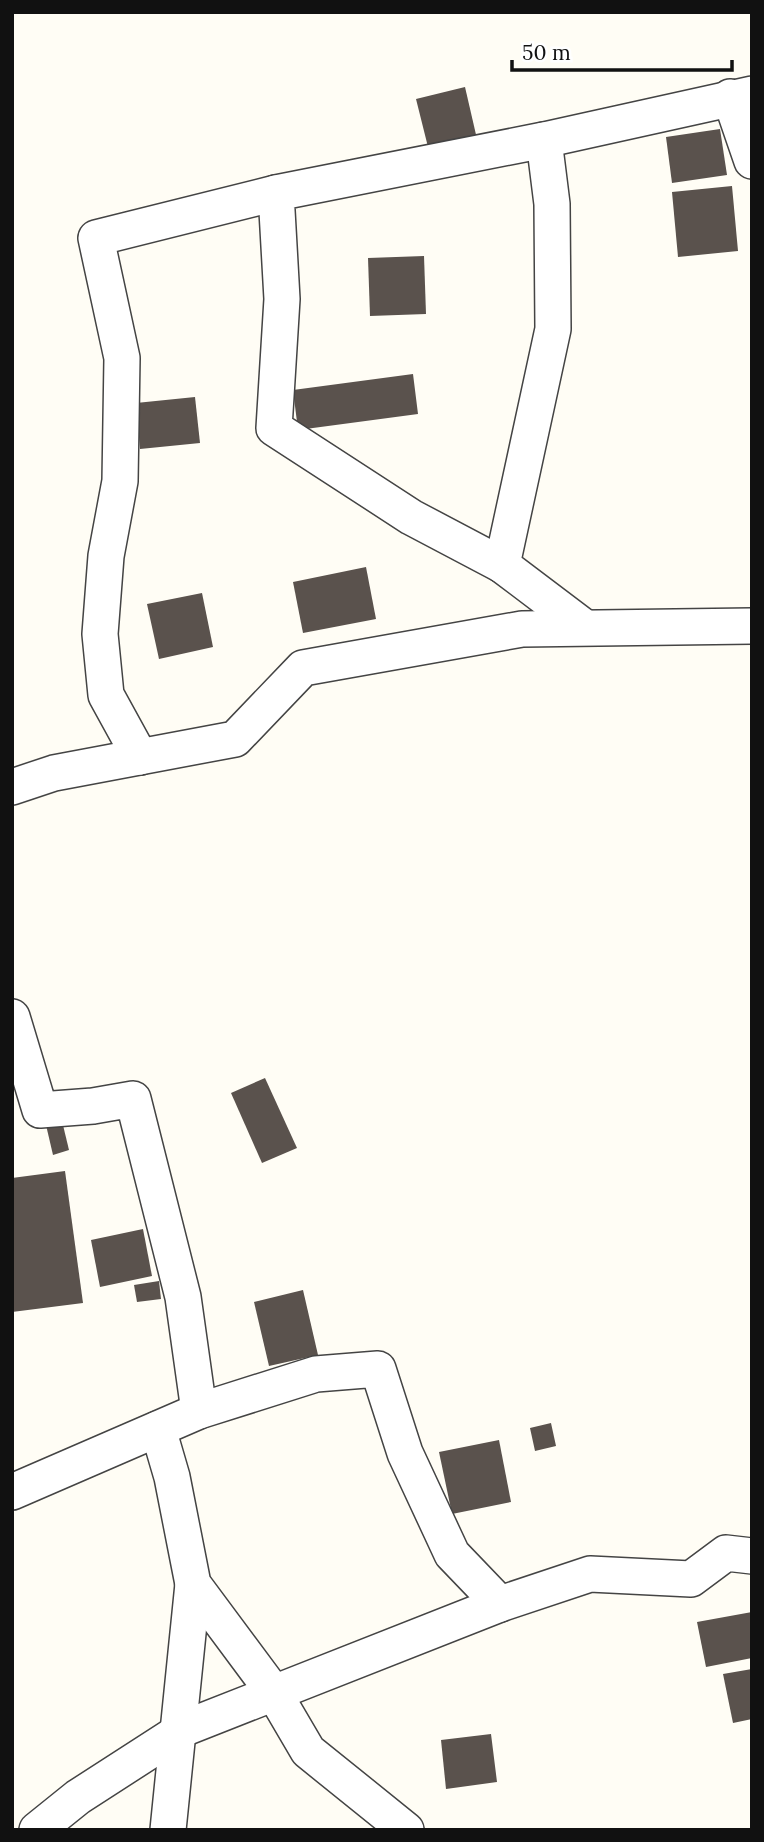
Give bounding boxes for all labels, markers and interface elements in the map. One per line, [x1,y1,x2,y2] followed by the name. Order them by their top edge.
[512,28,732,72] scale bar
[522,39,571,66] text: 50 m

